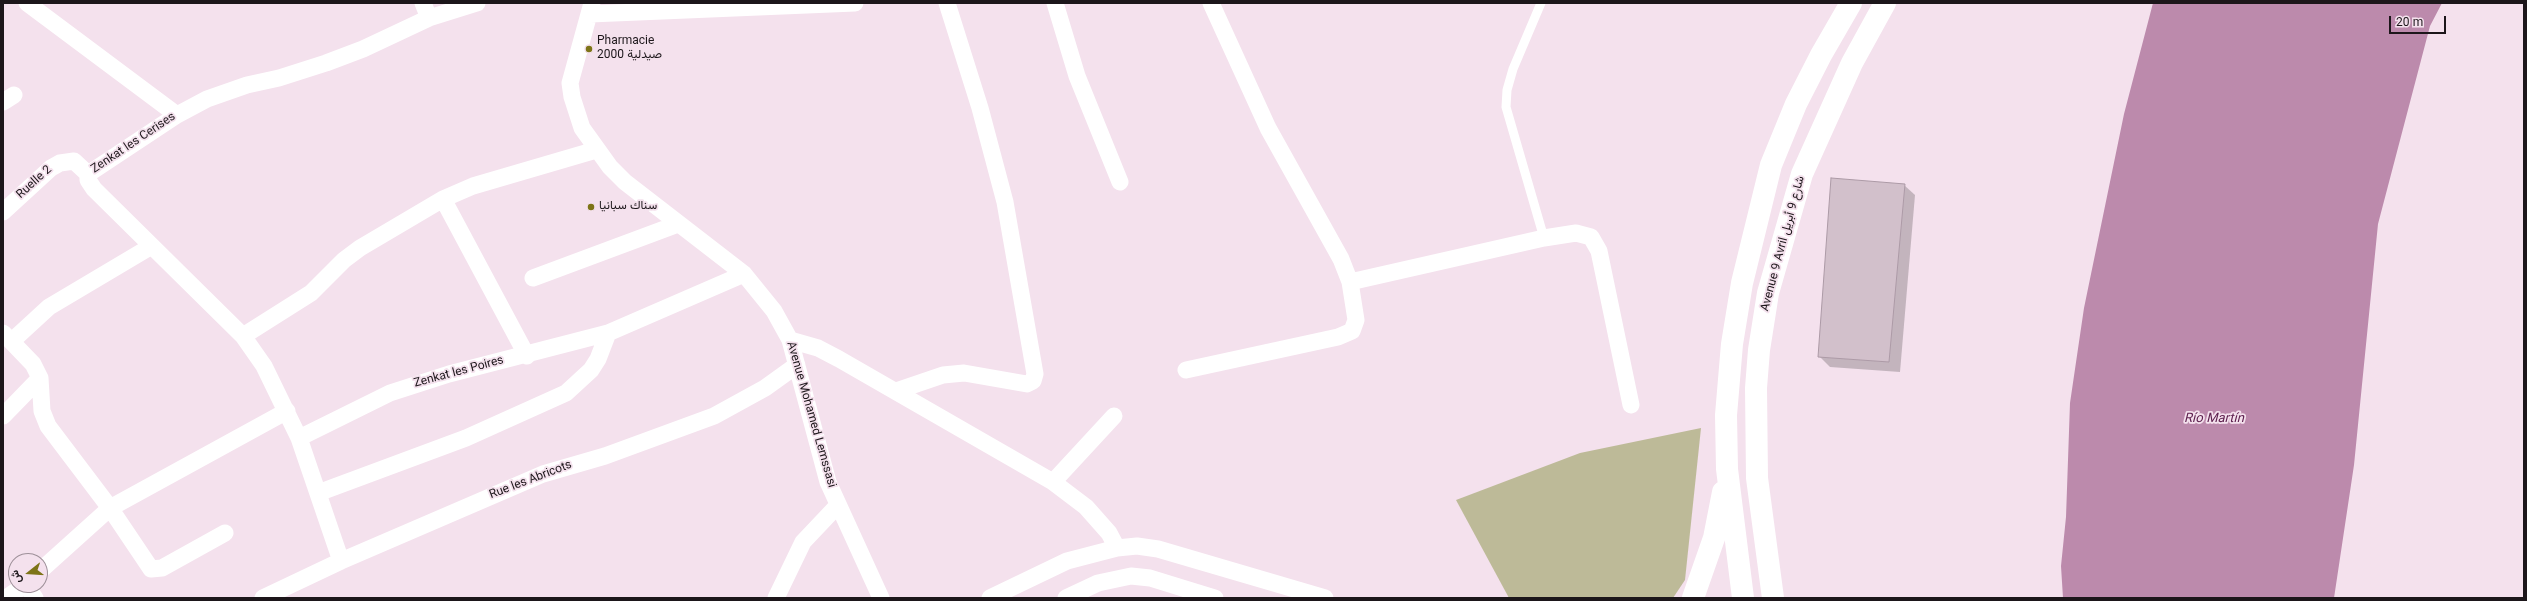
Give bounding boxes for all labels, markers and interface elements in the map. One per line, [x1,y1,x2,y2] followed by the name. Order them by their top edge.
[2391,8,2448,34] scale bar
[2396,14,2423,32] text: 20 m
[597,35,662,63] place label: Pharmacie 2000 صيدلية
[584,44,594,54] marker: Pharmacie 2000 صيدلية
[89,111,179,177] street label: Zenkat les Cerises
[14,163,56,203] street label: Ruelle 2
[1759,175,1809,313] street label: Avenue 9 Avril شارع 9 أبريل
[599,200,657,214] place label: سناك سبانيا
[586,202,596,212] marker: سناك سبانيا
[782,340,838,490] street label: Avenue Mohamed Lemssasi
[413,354,505,392] street label: Zenkat les Poires
[2184,412,2244,428] water label: Río Martín
[488,459,574,503] street label: Rue les Abricots
[8,553,48,593] north arrow
[7,568,27,585] text: ش

